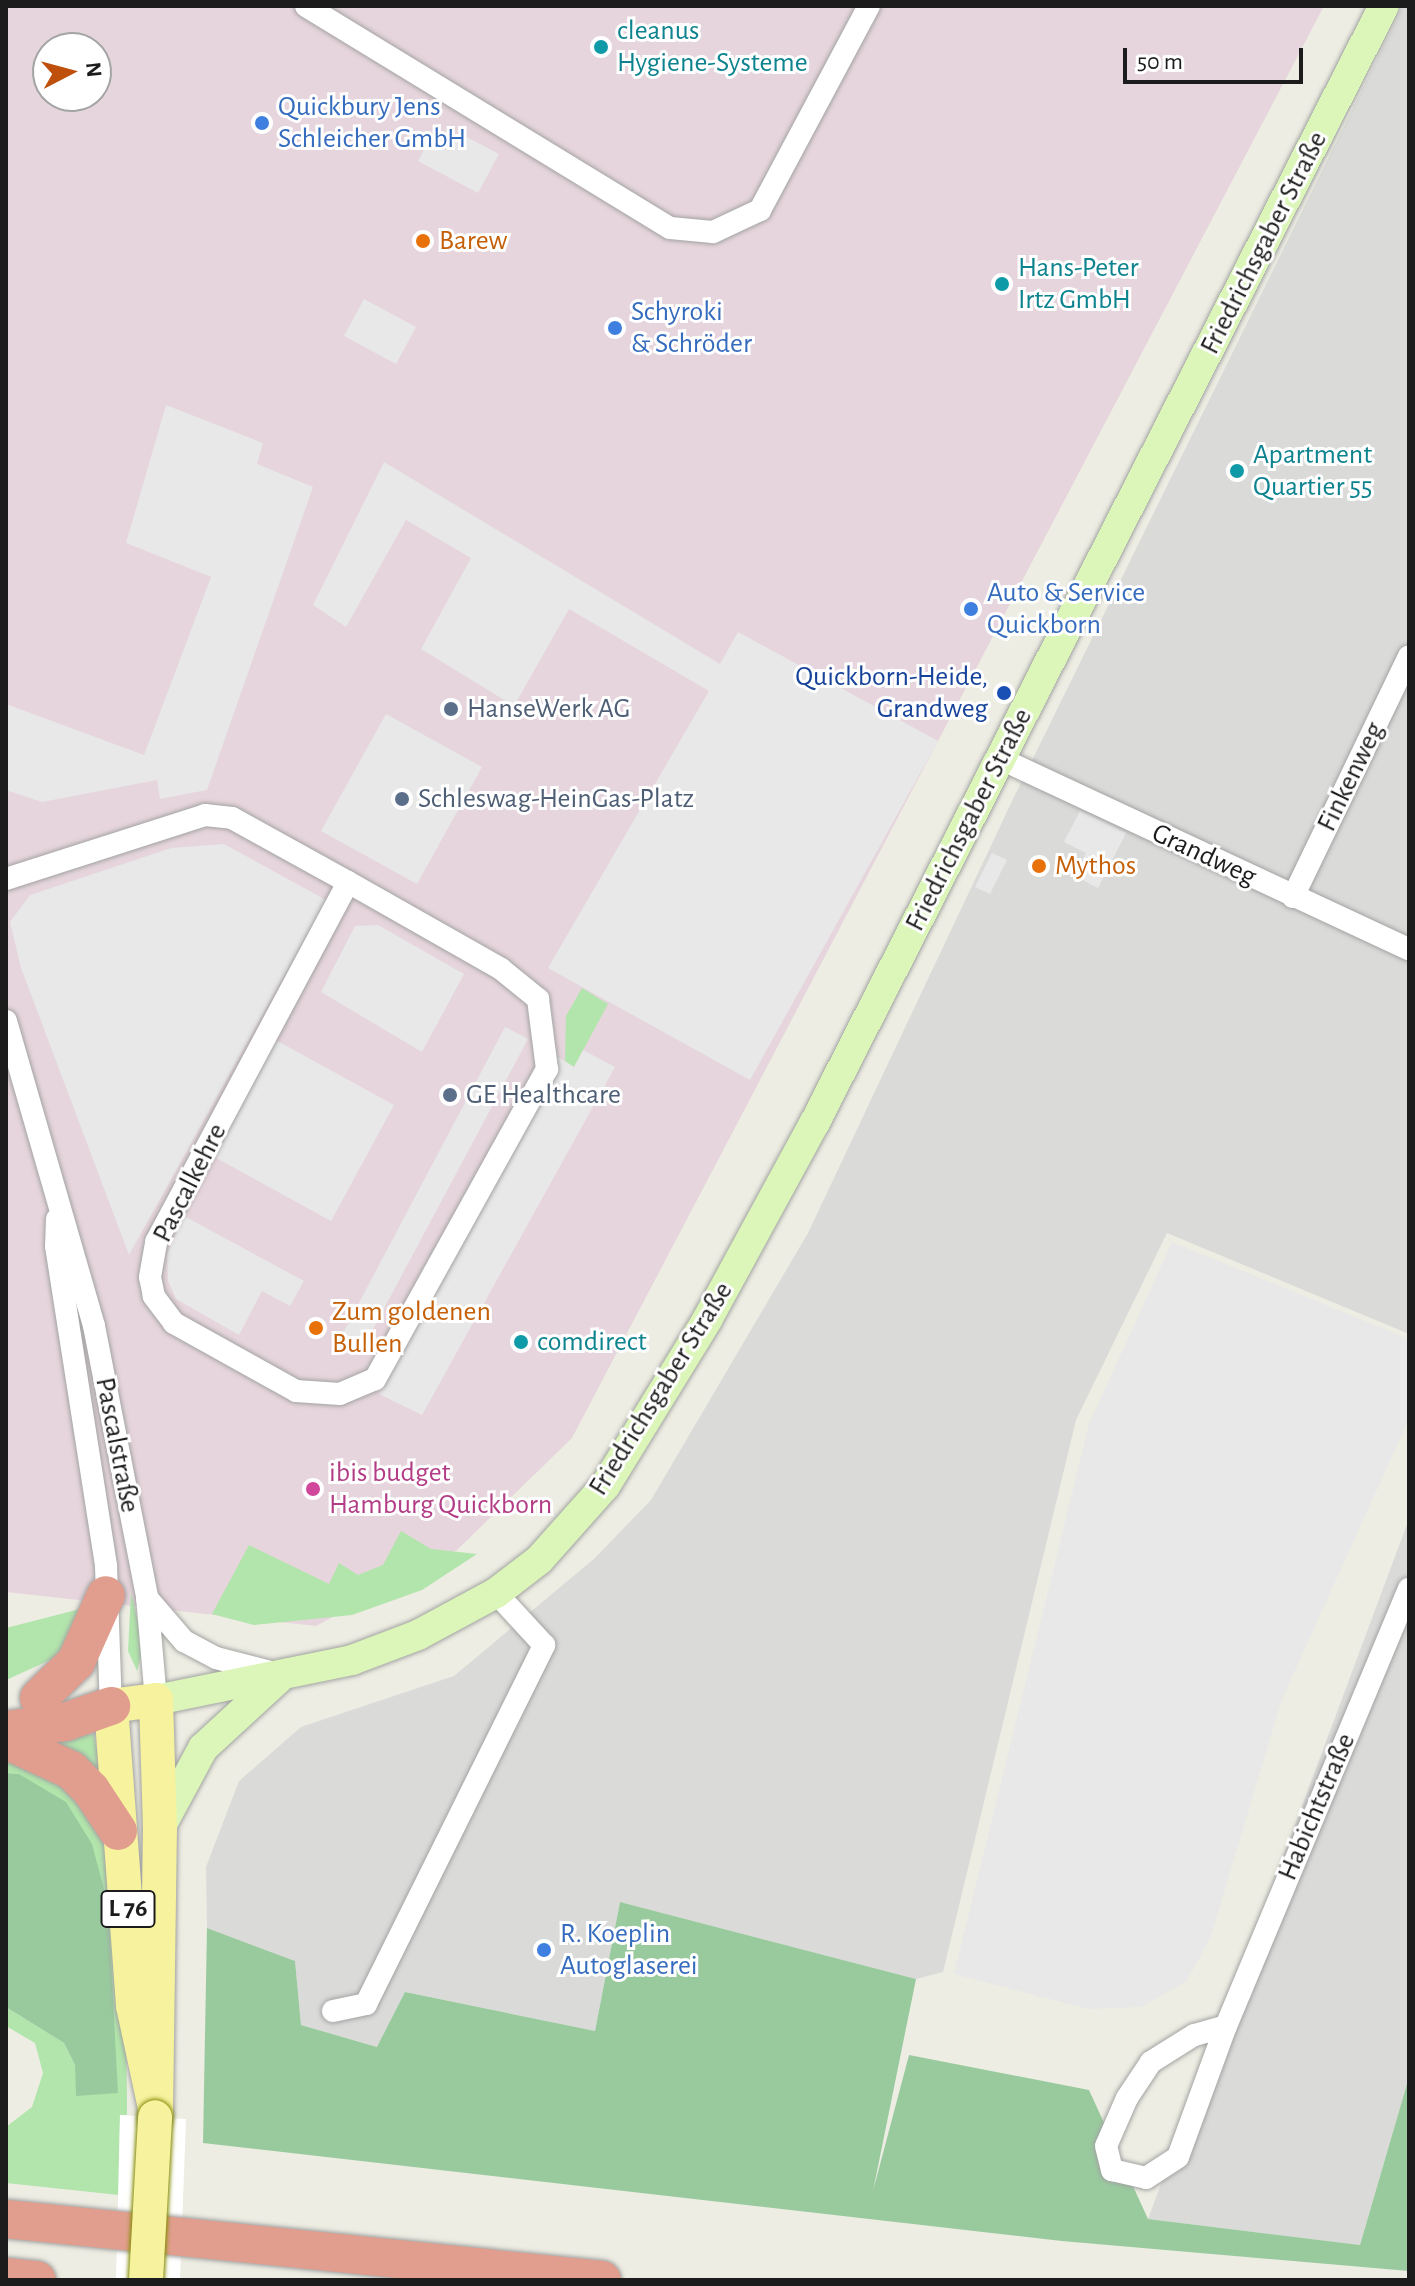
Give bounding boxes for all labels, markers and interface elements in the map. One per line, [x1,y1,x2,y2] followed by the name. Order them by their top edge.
[617,14,808,80] place label: cleanus Hygiene-Systeme
[32,32,112,112] north arrow
[1127,32,1307,82] scale bar
[592,38,610,56] marker: cleanus Hygiene-Systeme
[1137,50,1183,74] text: 50 m
[82,61,106,78] text: N
[278,90,466,156] place label: Quickbury Jens Schleicher GmbH
[253,114,271,132] marker: Quickbury Jens Schleicher GmbH
[1193,126,1335,360] street label: Friedrichsgaber Straße
[439,224,507,258] place label: Barew
[414,232,432,250] marker: Barew
[1018,251,1139,317] place label: Hans-Peter Irtz GmbH
[993,275,1011,293] marker: Hans-Peter Irtz GmbH
[631,295,752,361] place label: Schyroki & Schröder
[606,319,624,337] marker: Schyroki & Schröder
[1253,438,1373,504] place label: Apartment Quartier 55
[1228,462,1246,480] marker: Apartment Quartier 55
[987,576,1145,642] place label: Auto & Service Quickborn
[962,600,980,618] marker: Auto & Service Quickborn
[795,660,988,726] place label: Quickborn-Heide, Grandweg
[995,684,1013,702] marker: Quickborn-Heide, Grandweg
[467,692,630,726] place label: HanseWerk AG
[442,700,460,718] marker: HanseWerk AG
[898,703,1040,937] street label: Friedrichsgaber Straße
[1310,717,1392,837] street label: Finkenweg
[418,782,694,816] place label: Schleswag-HeinGas-Platz
[393,790,411,808] marker: Schleswag-HeinGas-Platz
[1146,816,1262,894] street label: Grandweg
[1055,849,1136,883] place label: Mythos
[1030,857,1048,875] marker: Mythos
[466,1078,621,1112] place label: GE Healthcare
[441,1086,459,1104] marker: GE Healthcare
[146,1118,234,1248] street label: Pascalkehre
[582,1276,740,1502] street label: Friedrichsgaber Straße
[332,1295,491,1361] place label: Zum goldenen Bullen
[307,1319,325,1337] marker: Zum goldenen Bullen
[537,1325,647,1359] place label: comdirect
[512,1333,530,1351] marker: comdirect
[87,1375,147,1515] street label: Pascalstraße
[329,1456,552,1522] place label: ibis budget Hamburg Quickborn
[304,1480,322,1498] marker: ibis budget Hamburg Quickborn
[1271,1728,1363,1886] street label: Habichtstraße
[100,1887,156,1931] road number: L 76
[560,1917,698,1983] place label: R. Koeplin Autoglaserei
[535,1941,553,1959] marker: R. Koeplin Autoglaserei

